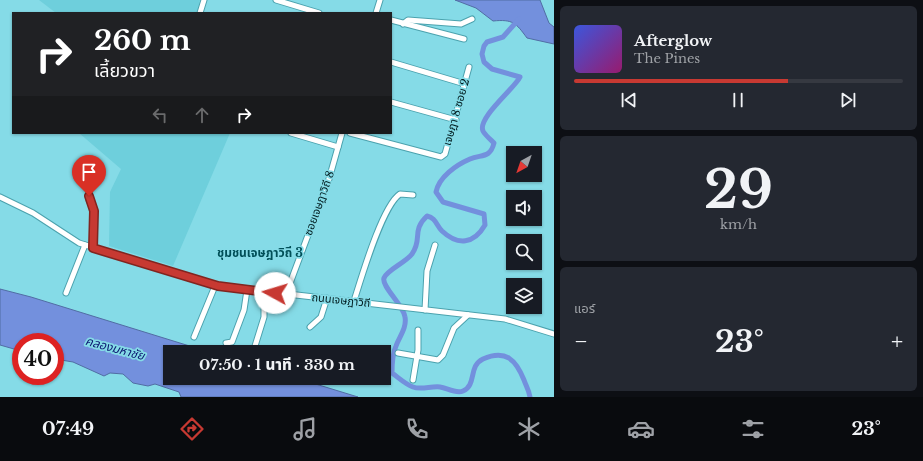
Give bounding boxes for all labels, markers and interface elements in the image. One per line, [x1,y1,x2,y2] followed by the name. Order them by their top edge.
[94,23,191,58] text: 260 m
[28,28,80,80] icon: right
[634,31,712,50] text: Afterglow
[634,50,700,67] text: The Pines
[94,60,155,82] text: เลี้ยวขวา
[440,77,472,147] street label: เจษฎา 8 ซอย 2
[618,89,640,111] icon: previous
[727,89,749,111] icon: pause
[837,89,859,111] icon: next
[149,104,171,126] icon: left
[191,104,213,126] icon: ahead
[233,104,255,126] icon: right
[506,146,542,182] north arrow
[506,146,542,314] map controls
[72,155,106,196] pin
[704,158,773,222] text: 29
[78,161,100,183] icon: arrive
[301,169,337,237] street label: ซอยเจษฎาวิถี 8
[506,190,542,226] button: sound
[720,216,757,233] text: km/h
[506,234,542,270] button: search
[217,245,303,260] district label: ชุมชนเจษฎาวิถี 3
[254,272,296,314] position arrow
[506,278,542,314] button: layers
[311,290,371,310] street label: ถนนเจษฎาวิถี
[574,300,595,317] text: แอร์
[715,323,764,360] text: 23°
[574,328,588,355] text: −
[891,328,903,355] text: +
[12,333,64,385] speed limit sign: 40
[84,333,147,363] water label: คลองมหาชัย
[199,355,355,374] text: 07:50 · 1 นาที · 330 m
[178,415,206,443] icon: directions
[291,415,319,443] icon: music
[403,415,431,443] icon: phone
[515,415,543,443] icon: climate
[627,415,655,443] icon: car
[739,415,767,443] icon: filters
[42,418,94,440] text: 07:49
[852,418,881,440] text: 23°

